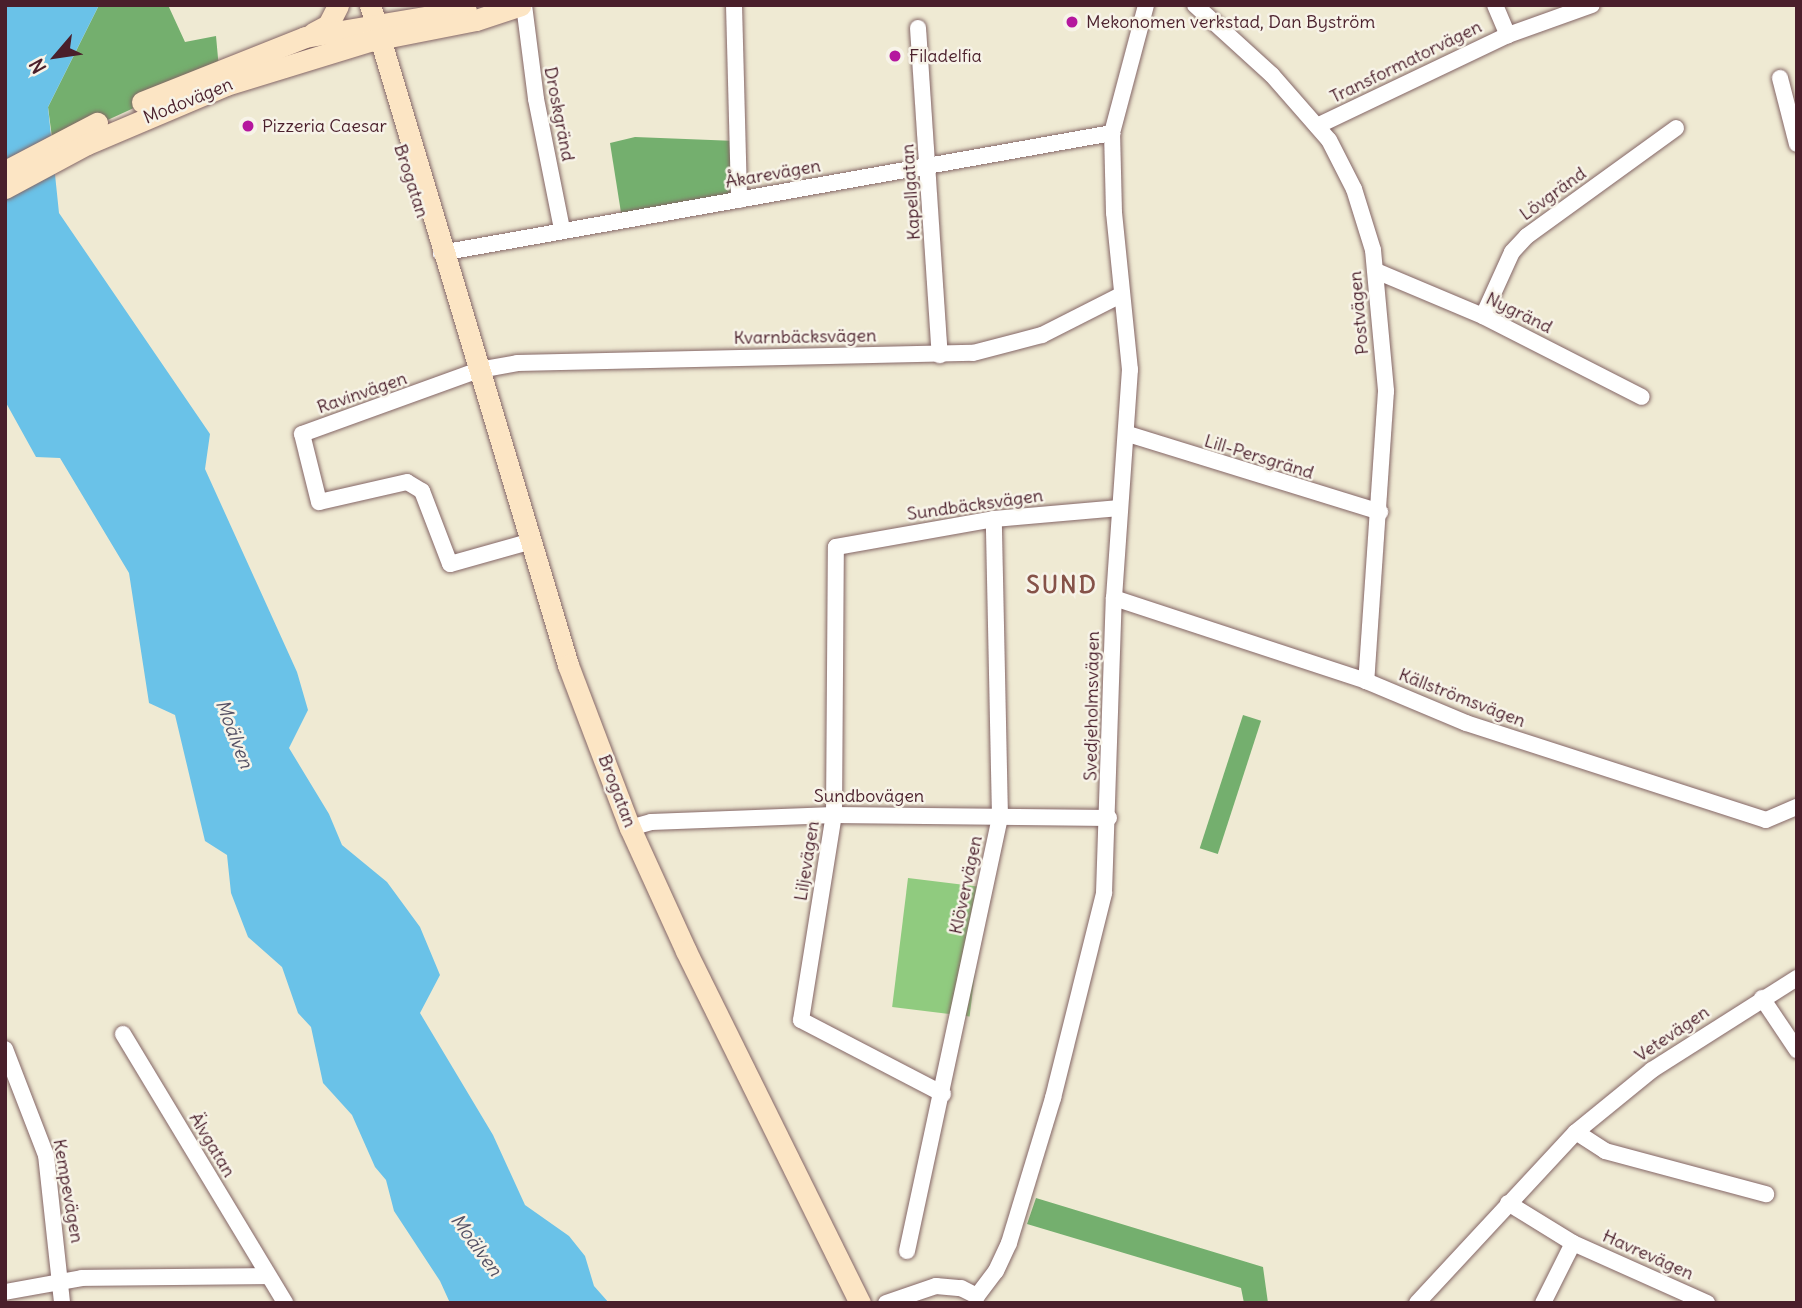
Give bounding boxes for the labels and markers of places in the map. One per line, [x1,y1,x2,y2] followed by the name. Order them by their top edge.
[1086,11,1375,33] place label: Mekonomen verkstad, Dan Byström
[1064,14,1080,30] marker: Mekonomen verkstad, Dan Byström
[909,45,982,67] place label: Filadelfia
[887,48,903,64] marker: Filadelfia
[262,115,387,137] place label: Pizzeria Caesar
[240,118,256,134] marker: Pizzeria Caesar

